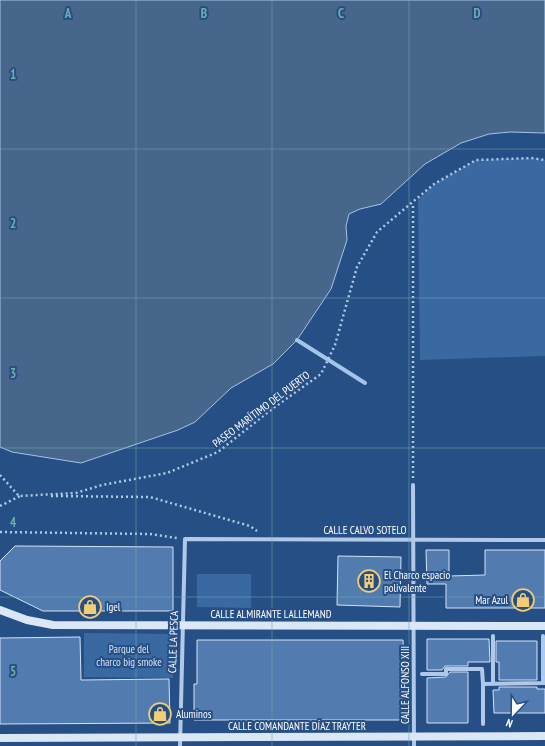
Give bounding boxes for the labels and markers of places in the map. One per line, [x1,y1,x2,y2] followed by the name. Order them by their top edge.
[356,568,382,594] building icon: El Charco espacio polivalente
[384,568,450,595] place label: El Charco espacio polivalente
[510,587,536,613] shop icon: Mar Azul
[475,593,508,607] place label: Mar Azul
[77,594,103,620] shop icon: Igel
[106,600,121,614] place label: Igel
[147,701,173,727] shop icon: Aluminos
[176,707,212,721] place label: Aluminos

